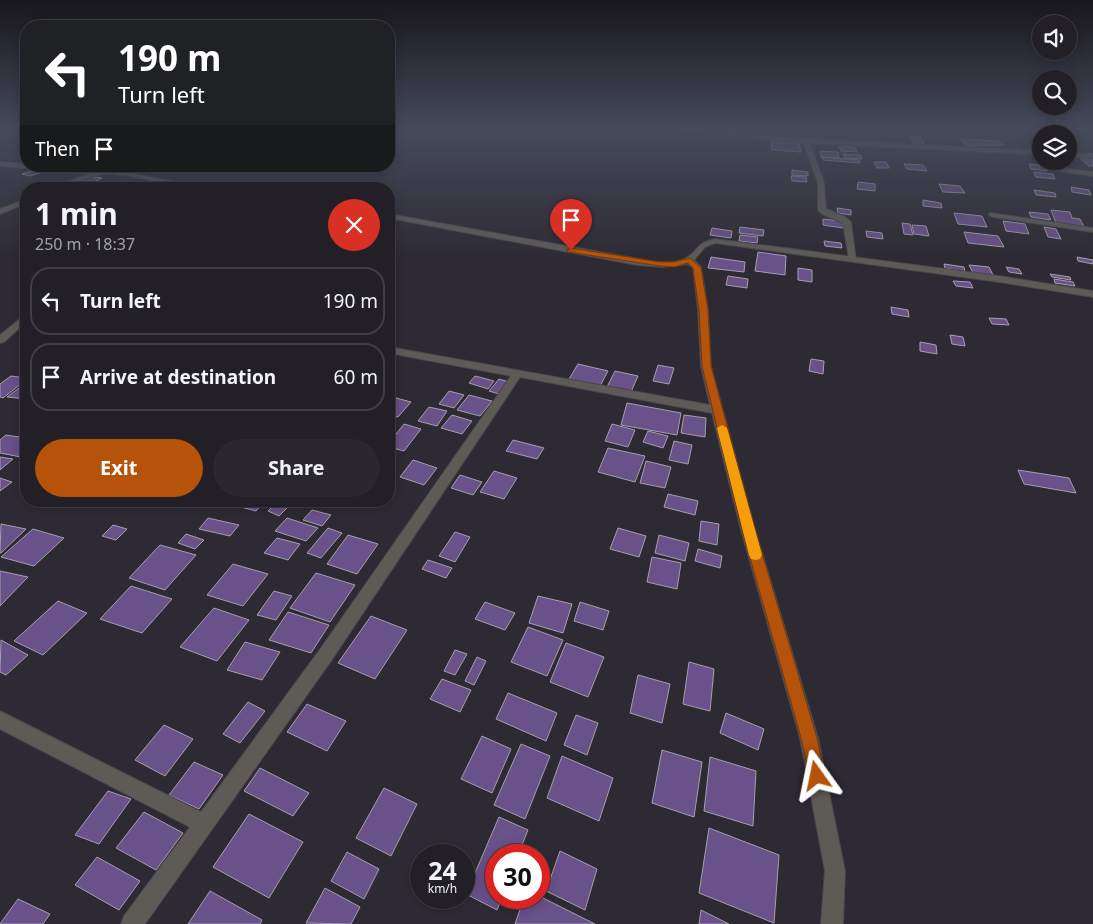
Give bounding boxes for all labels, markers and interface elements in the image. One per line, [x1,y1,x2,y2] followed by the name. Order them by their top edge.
[1032,15,1077,170] map controls
[1032,15,1077,60] button: sound
[118,34,221,81] text: 190 m
[35,40,100,105] icon: left
[1032,70,1077,115] button: search
[118,79,205,109] text: Turn left
[1032,125,1077,170] button: layers
[90,135,118,163] icon: arrive
[35,136,80,162] text: Then
[35,193,118,234] text: 1 min
[328,199,380,251] button: close
[550,199,592,250] pin
[557,206,585,234] icon: arrive
[35,233,135,255] text: 250 m · 18:37
[37,287,65,315] icon: left
[80,288,161,314] text: Turn left
[323,288,378,314] text: 190 m
[37,363,65,391] icon: arrive
[80,364,276,390] text: Arrive at destination
[334,364,378,390] text: 60 m
[35,439,203,497] button: Exit
[213,439,380,497] button: Share
[790,749,842,801] position arrow
[485,844,550,909] speed limit sign: 30
[428,853,457,887] text: 24
[428,880,457,897] text: km/h

